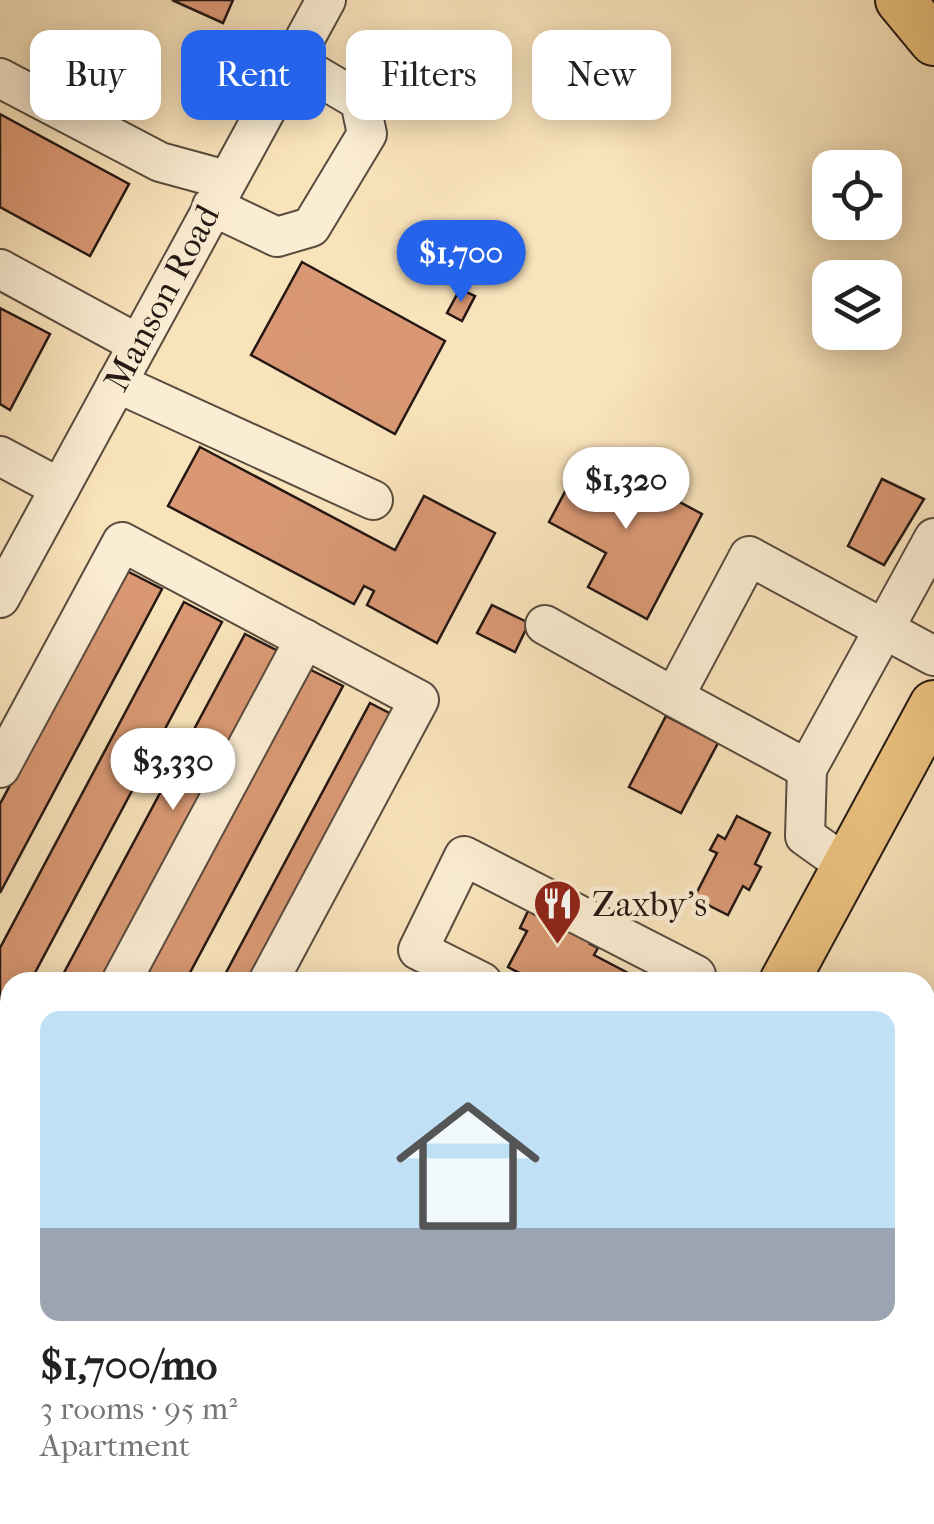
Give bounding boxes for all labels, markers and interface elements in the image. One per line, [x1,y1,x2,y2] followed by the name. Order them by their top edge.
[30,30,161,120] chip: Buy
[181,30,326,120] chip: Rent
[346,30,512,120] chip: Filters
[532,30,671,120] chip: New
[812,150,902,350] map controls
[812,150,902,240] button: locate
[96,197,229,398] street label: Manson Road
[380,220,542,305] pin: $1,700
[419,234,503,271] text: $1,700
[812,260,902,350] button: layers
[545,447,707,532] pin: $1,320
[585,461,667,498] text: $1,320
[92,728,254,813] pin: $3,330
[132,742,214,779] text: $3,330
[531,878,583,946] restaurant icon: Zaxby's
[592,884,707,925] place label: Zaxby's
[378,1076,558,1256] icon: home
[40,1341,217,1390] text: $1,700/mo
[40,1390,237,1427] text: 3 rooms · 95 m²
[40,1427,190,1464] text: Apartment

